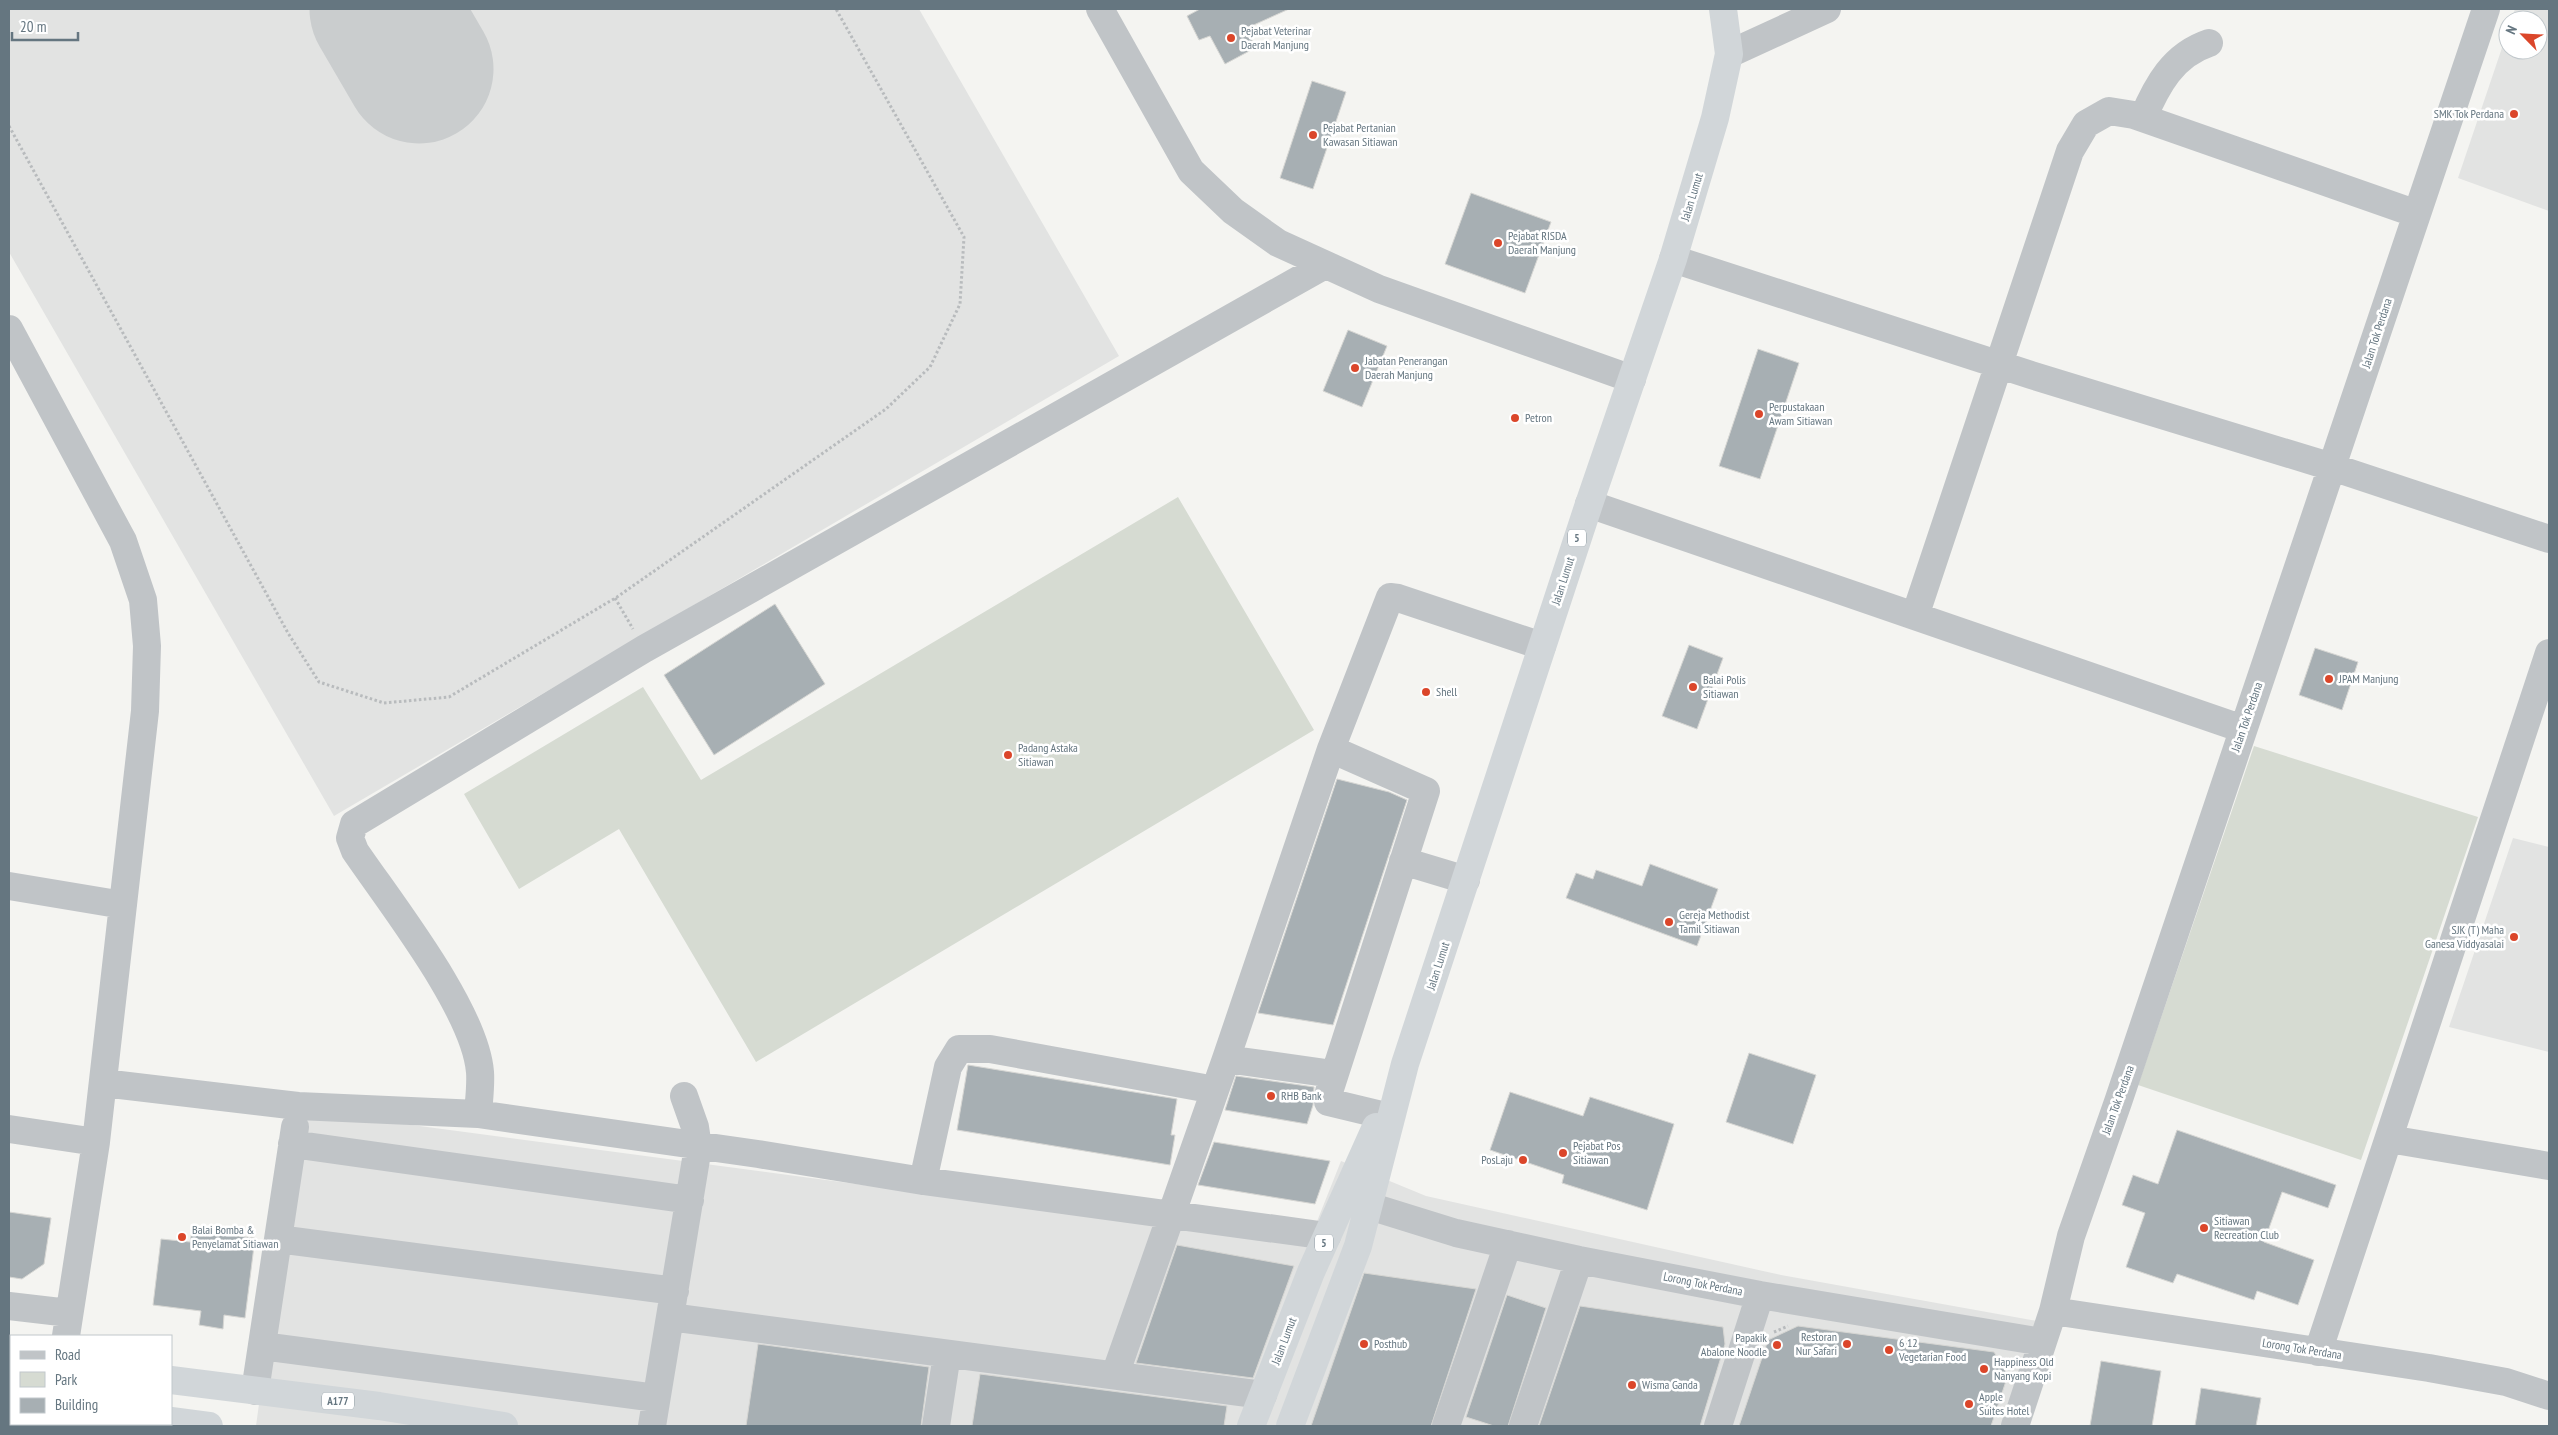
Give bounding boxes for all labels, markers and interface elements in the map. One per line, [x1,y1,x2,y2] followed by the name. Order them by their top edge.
[12,10,79,42] scale bar
[2498,10,2548,60] north arrow
[20,17,46,36] text: 20 m
[1241,23,1312,52] place label: Pejabat Veterinar Daerah Manjung
[2501,23,2521,37] text: N
[1225,32,1237,44] marker: Pejabat Veterinar Daerah Manjung
[2434,106,2504,121] place label: SMK Tok Perdana
[2508,108,2520,120] marker: SMK Tok Perdana
[1323,120,1398,149] place label: Pejabat Pertanian Kawasan Sitiawan
[1307,129,1319,141] marker: Pejabat Pertanian Kawasan Sitiawan
[1677,170,1706,224] street label: Jalan Lumut
[1508,228,1576,257] place label: Pejabat RISDA Daerah Manjung
[1492,237,1504,249] marker: Pejabat RISDA Daerah Manjung
[2358,296,2395,371] street label: Jalan Tok Perdana
[1364,353,1447,382] place label: Jabatan Penerangan Daerah Manjung
[1349,362,1361,374] marker: Jabatan Penerangan Daerah Manjung
[1769,399,1832,428] place label: Perpustakaan Awam Sitiawan
[1753,408,1765,420] marker: Perpustakaan Awam Sitiawan
[1525,410,1552,425] place label: Petron
[1509,412,1521,424] marker: Petron
[1568,530,1586,546] road number: 5
[1547,554,1578,608] street label: Jalan Lumut
[2338,671,2399,686] place label: JPAM Manjung
[1703,672,1746,701] place label: Balai Polis Sitiawan
[2323,673,2335,685] marker: JPAM Manjung
[2227,680,2265,754] street label: Jalan Tok Perdana
[1687,681,1699,693] marker: Balai Polis Sitiawan
[1436,684,1457,699] place label: Shell
[1420,686,1432,698] marker: Shell
[1018,740,1078,769] place label: Padang Astaka Sitiawan
[1002,749,1014,761] marker: Padang Astaka Sitiawan
[1679,907,1750,936] place label: Gereja Methodist Tamil Sitiawan
[1663,916,1675,928] marker: Gereja Methodist Tamil Sitiawan
[2425,922,2504,951] place label: SJK (T) Maha Ganesa Viddyasalai
[2508,931,2520,943] marker: SJK (T) Maha Ganesa Viddyasalai
[1422,939,1453,993] street label: Jalan Lumut
[2098,1063,2137,1137] street label: Jalan Tok Perdana
[1281,1088,1322,1103] place label: RHB Bank
[1265,1090,1277,1102] marker: RHB Bank
[1573,1138,1621,1167] place label: Pejabat Pos Sitiawan
[1557,1147,1569,1159] marker: Pejabat Pos Sitiawan
[1481,1152,1513,1167] place label: PosLaju
[1517,1154,1529,1166] marker: PosLaju
[2214,1213,2279,1242] place label: Sitiawan Recreation Club
[192,1222,278,1251] place label: Balai Bomba & Penyelamat Sitiawan
[2198,1222,2210,1234] marker: Sitiawan Recreation Club
[176,1231,188,1243] marker: Balai Bomba & Penyelamat Sitiawan
[1315,1234,1333,1252] road number: 5
[1662,1268,1744,1299] street label: Lorong Tok Perdana
[1267,1314,1300,1368] street label: Jalan Lumut
[1796,1329,1837,1358] place label: Restoran Nur Safari
[1701,1330,1767,1359] place label: Papakik Abalone Noodle
[10,1335,172,1425] legend
[1898,1335,1966,1364] place label: 6 12 Vegetarian Food
[2261,1335,2343,1362] street label: Lorong Tok Perdana
[1374,1336,1407,1351] place label: Posthub
[1358,1338,1370,1350] marker: Posthub
[1841,1338,1853,1350] marker: Restoran Nur Safari
[1771,1339,1783,1351] marker: Papakik Abalone Noodle
[1883,1344,1895,1356] marker: 6 12 Vegetarian Food
[55,1345,81,1364] text: Road
[1994,1354,2054,1383] place label: Happiness Old Nanyang Kopi
[1978,1363,1990,1375] marker: Happiness Old Nanyang Kopi
[55,1370,77,1389] text: Park
[1642,1377,1698,1392] place label: Wisma Ganda
[1626,1379,1638,1391] marker: Wisma Ganda
[1979,1389,2029,1418] place label: Apple Suites Hotel
[322,1392,354,1410] road number: A177
[55,1395,98,1414] text: Building
[1963,1398,1975,1410] marker: Apple Suites Hotel

